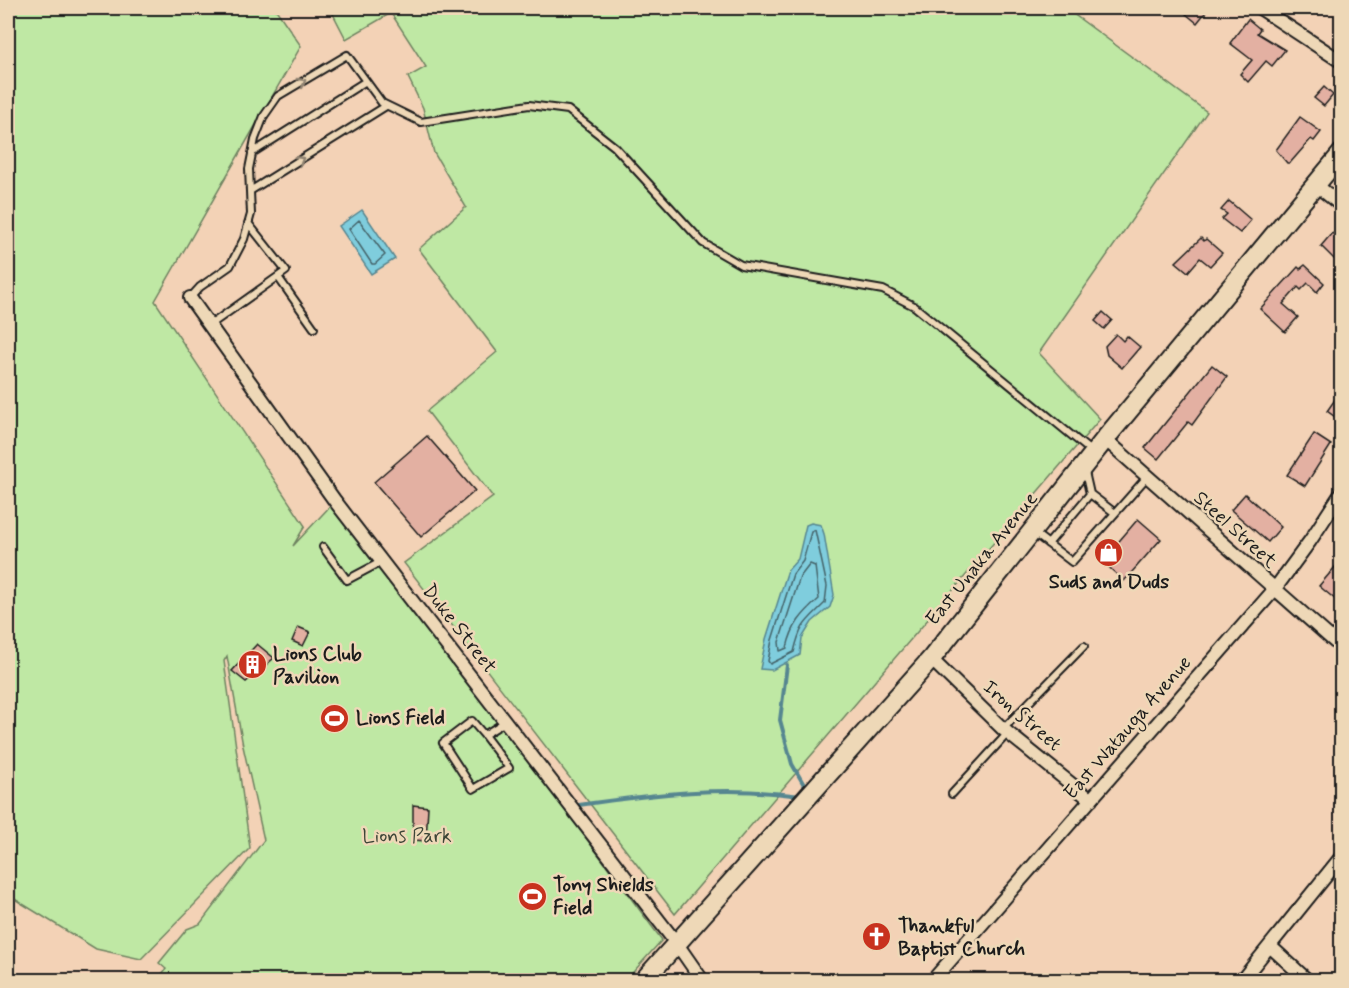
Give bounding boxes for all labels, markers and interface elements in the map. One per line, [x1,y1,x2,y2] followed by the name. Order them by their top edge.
[296,77,306,89] one-way arrow
[294,156,304,168] one-way arrow
[1187,485,1283,575] street label: Steel Street
[920,486,1044,632] street label: East Unaka Avenue
[1093,536,1125,568] shop icon: Suds and Duds
[1049,569,1169,596] place label: Suds and Duds
[415,579,503,679] street label: Duke Street
[273,641,362,691] place label: Lions Club Pavilion
[236,649,268,681] building icon: Lions Club Pavilion
[1058,650,1199,806] street label: East Watauga Avenue
[977,674,1067,758] street label: Iron Street
[319,702,351,734] sports icon: Lions Field
[356,705,445,732] place label: Lions Field
[362,823,452,850] park label: Lions Park
[553,872,654,922] place label: Tony Shields Field
[516,880,548,912] sports icon: Tony Shields Field
[898,913,1025,963] place label: Thankful Baptist Church
[861,921,893,953] church icon: Thankful Baptist Church

